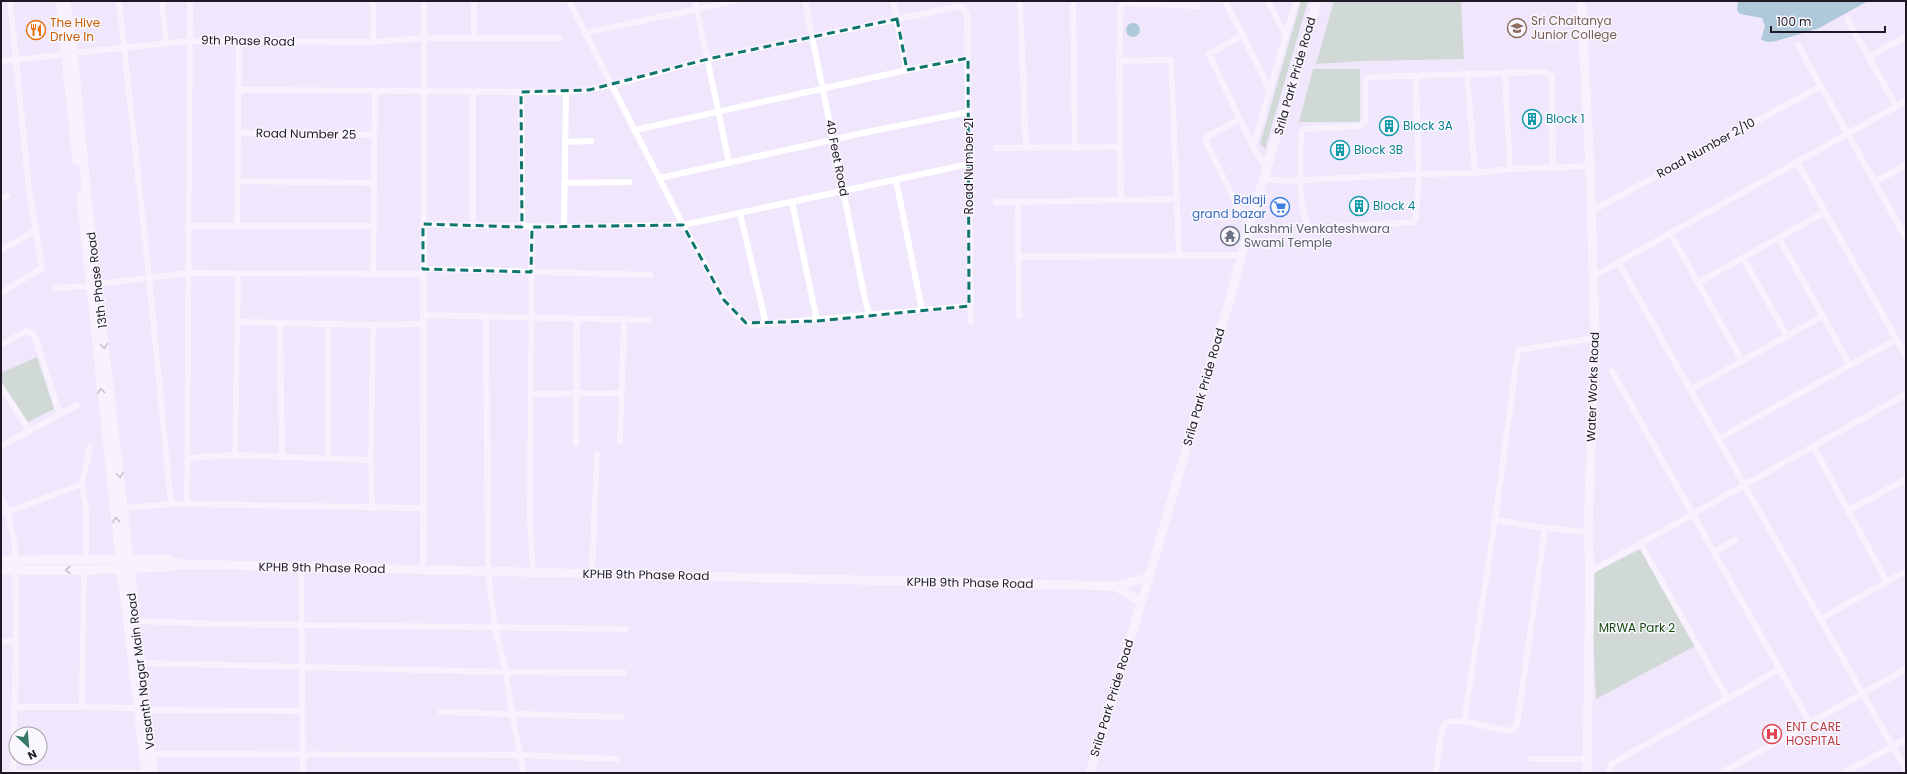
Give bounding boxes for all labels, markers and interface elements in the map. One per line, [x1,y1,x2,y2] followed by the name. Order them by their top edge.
[1771,8,1885,34] scale bar
[1531,12,1617,43] place label: Sri Chaitanya Junior College
[1777,13,1811,30] text: 100 m
[50,14,100,45] place label: The Hive Drive In
[1270,15,1320,137] street label: Srila Park Pride Road
[1506,17,1528,39] school or university icon: Sri Chaitanya Junior College
[25,19,47,41] restaurant icon: The Hive Drive In
[201,31,295,50] street label: 9th Phase Road
[1521,108,1543,130] building icon: Block 1
[1546,110,1585,127] place label: Block 1
[1653,113,1758,182] street label: Road Number 2/10
[1378,115,1400,137] building icon: Block 3A
[1403,117,1453,134] place label: Block 3A
[822,118,853,198] street label: 40 Feet Road
[960,118,977,214] street label: Road Number 21
[256,124,356,143] street label: Road Number 25
[1329,139,1351,161] building icon: Block 3B
[1354,141,1403,158] place label: Block 3B
[1192,191,1267,222] place label: Balaji grand bazar
[1348,195,1370,217] building icon: Block 4
[1269,196,1291,218] supermarket icon: Balaji grand bazar
[1373,197,1416,214] place label: Block 4
[1244,220,1390,251] place label: Lakshmi Venkateshwara Swami Temple
[1219,225,1241,247] temple icon: Lakshmi Venkateshwara Swami Temple
[82,231,111,329] street label: 13th Phase Road
[1179,326,1229,448] street label: Srila Park Pride Road
[1582,332,1603,442] street label: Water Works Road
[99,343,108,349] one-way arrow
[97,388,106,394] one-way arrow
[115,472,124,478] one-way arrow
[112,517,121,523] one-way arrow
[259,558,385,577] street label: KPHB 9th Phase Road
[583,565,709,584] street label: KPHB 9th Phase Road
[65,566,71,574] one-way arrow
[907,573,1033,592] street label: KPHB 9th Phase Road
[122,592,159,750] street label: Vasanth Nagar Main Road
[1599,619,1675,636] park label: MRWA Park 2
[1086,637,1137,759] street label: Srila Park Pride Road
[1786,718,1841,749] place label: ENT CARE HOSPITAL
[1761,723,1783,745] hospital icon: ENT CARE HOSPITAL
[8,726,48,766] north arrow
[25,746,40,764] text: N

